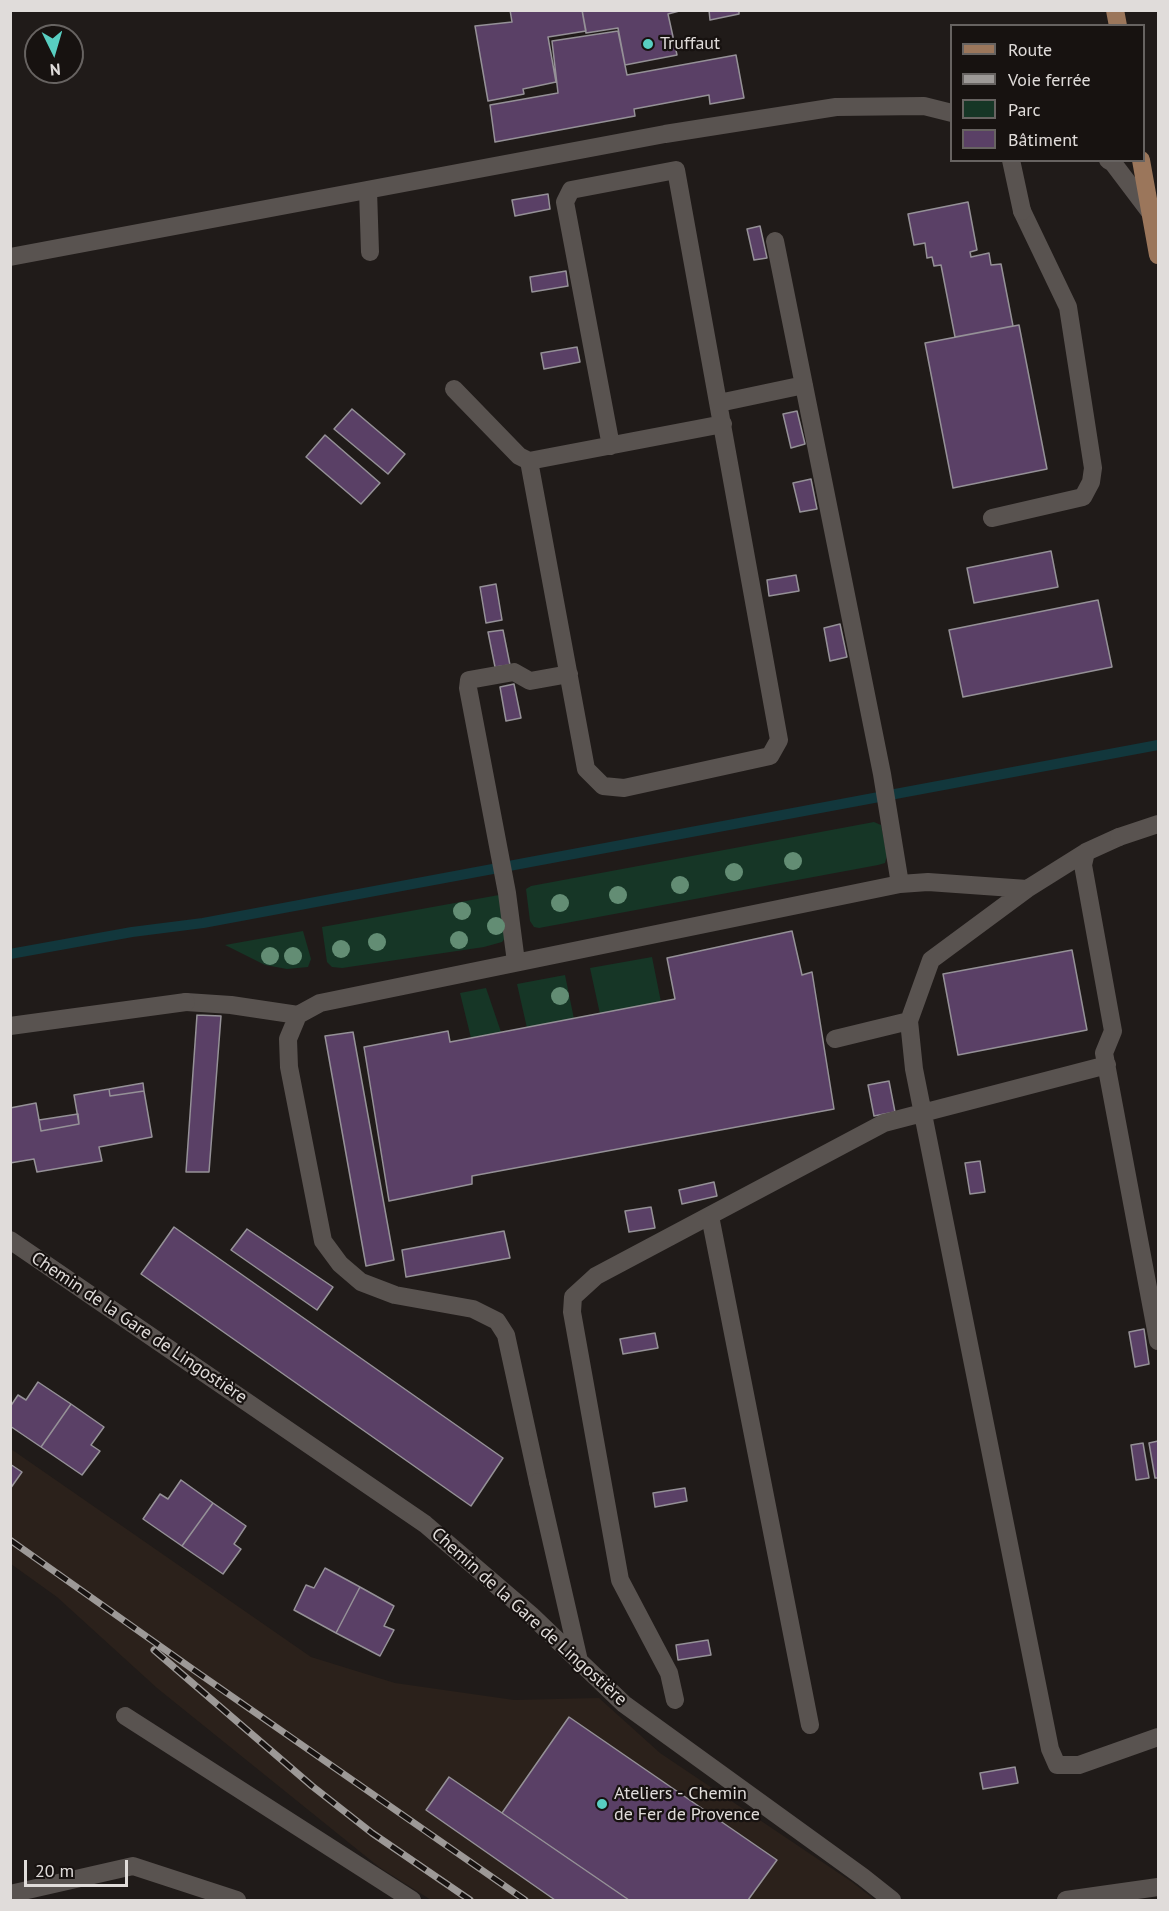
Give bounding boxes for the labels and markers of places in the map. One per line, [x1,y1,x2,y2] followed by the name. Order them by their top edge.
[660,33,720,55] place label: Truffaut
[641,37,655,51] marker: Truffaut
[614,1783,760,1826] place label: Ateliers - Chemin de Fer de Provence
[595,1797,609,1811] marker: Ateliers - Chemin de Fer de Provence

